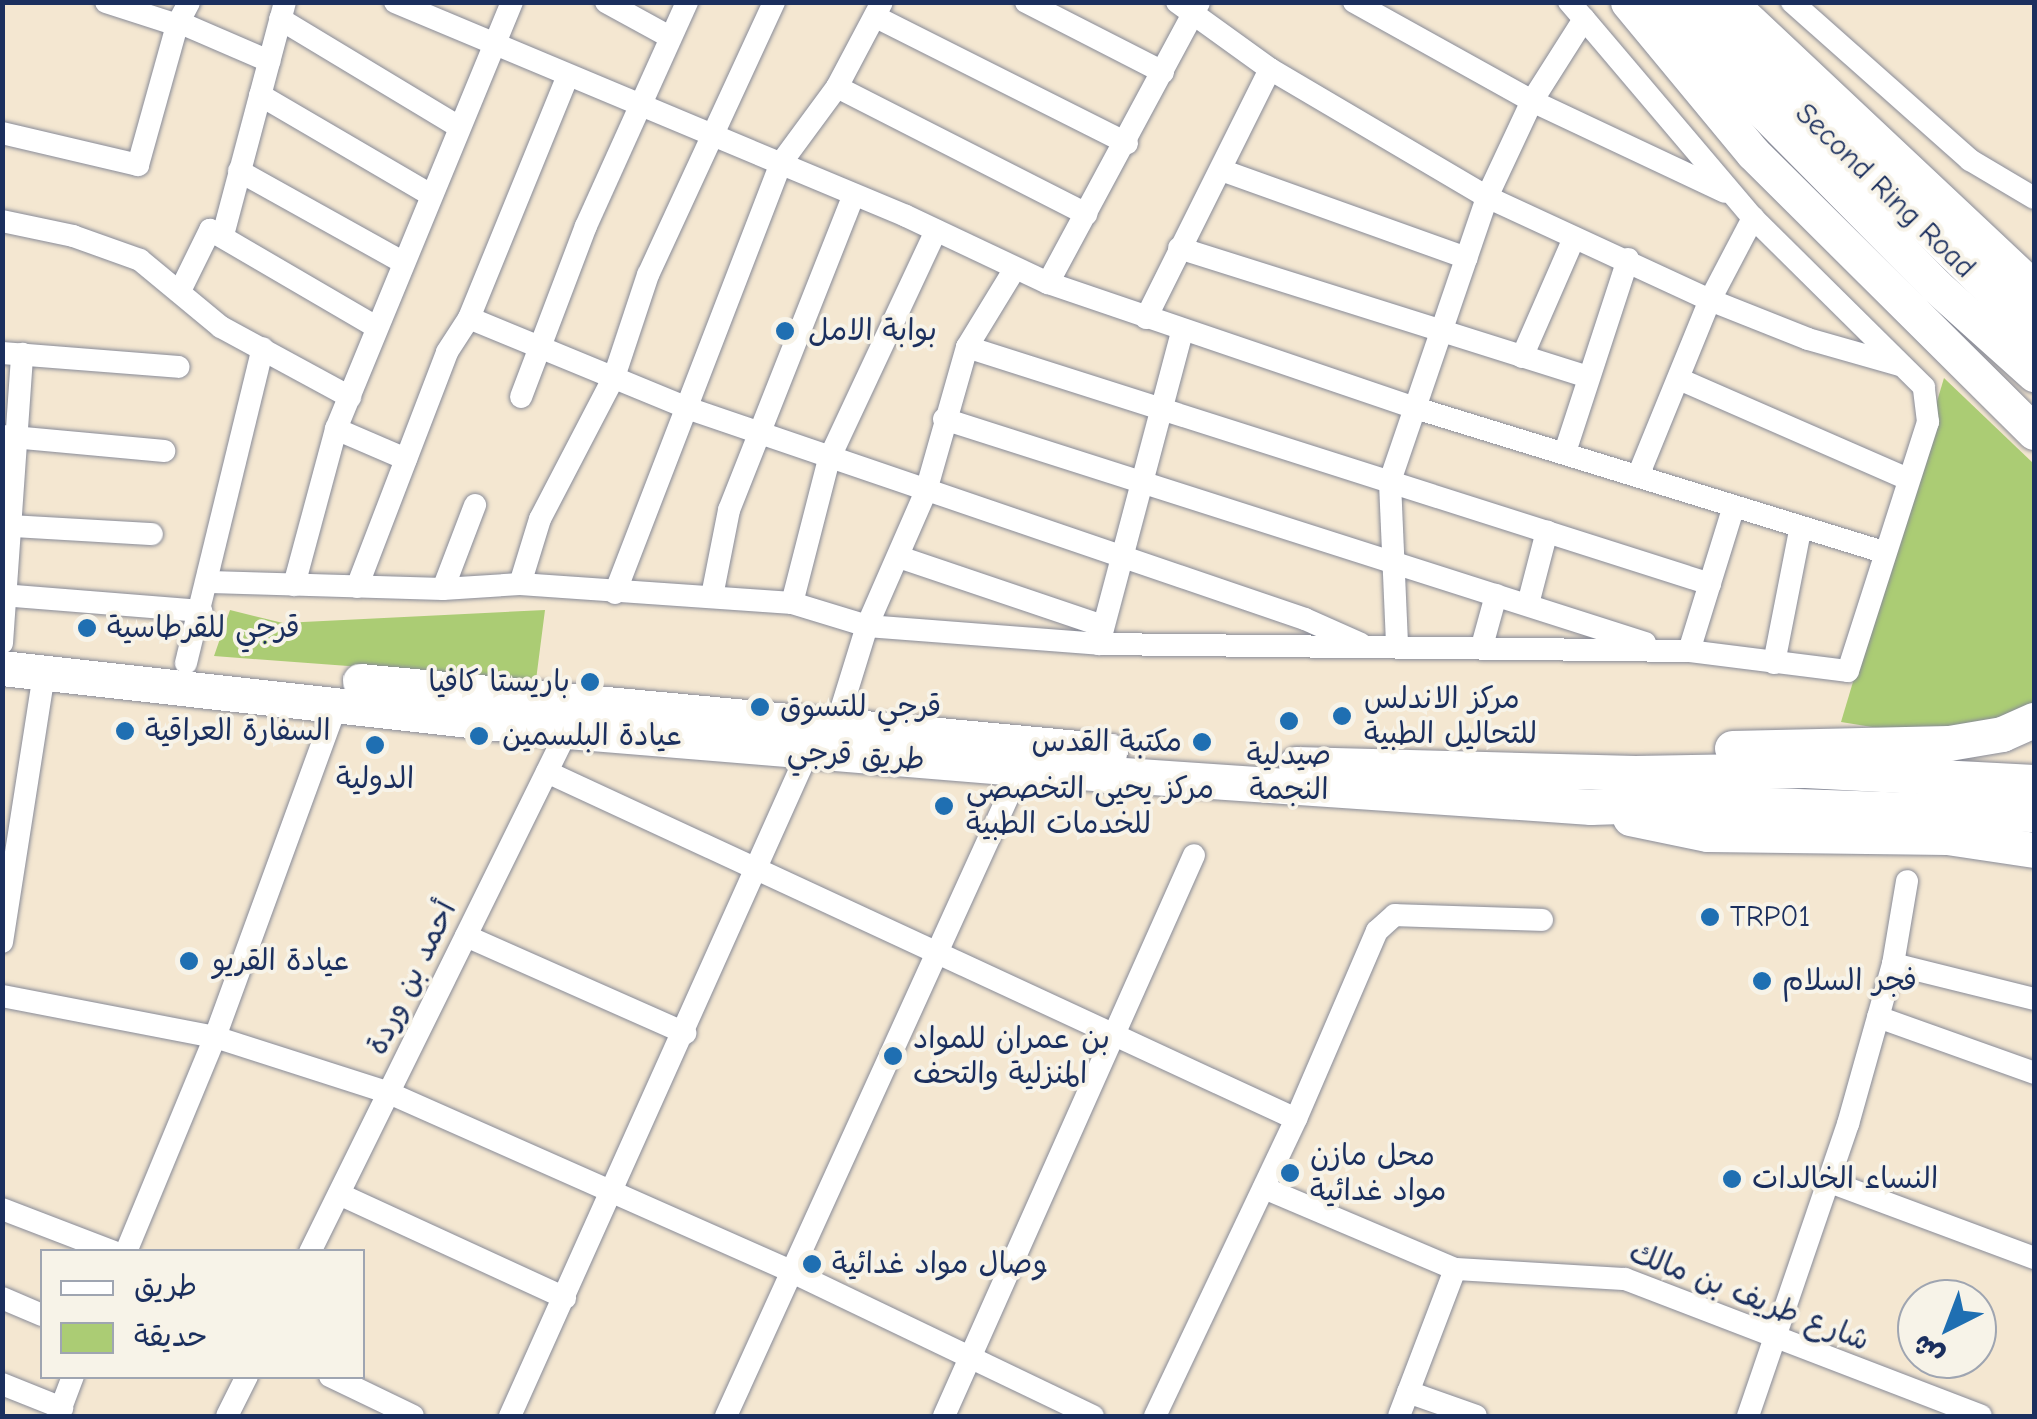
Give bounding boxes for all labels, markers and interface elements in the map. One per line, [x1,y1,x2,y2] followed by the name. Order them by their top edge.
[1787,96,1983,286] street label: Second Ring Road
[808,313,937,349] place label: بوابة الامل
[772,318,798,344] marker: بوابة الامل
[107,610,300,646] place label: قرجي للقرطاسية
[76,617,98,639] marker: قرجي للقرطاسية
[428,664,570,700] place label: باريستا كافيا
[579,671,601,693] marker: باريستا كافيا
[1364,681,1537,752] place label: مركز الاندلس للتحاليل الطبية
[780,689,941,725] place label: قرجي للتسوق
[749,696,771,718] marker: قرجي للتسوق
[1329,703,1355,729] marker: مركز الاندلس للتحاليل الطبية
[1278,710,1300,732] marker: صيدلية النجمة
[145,713,331,749] place label: السفارة العراقية
[502,718,682,754] place label: عيادة البلسمين
[114,720,136,742] marker: السفارة العراقية
[466,723,492,749] marker: عيادة البلسمين
[1032,724,1182,760] place label: مكتبة القدس
[1191,731,1213,753] marker: مكتبة القدس
[786,733,926,779] street label: طريق قرجي
[364,734,386,756] marker: الدولية
[1247,737,1331,808] place label: صيدلية النجمة
[336,761,414,797] place label: الدولية
[966,771,1214,842] place label: مركز يحيى التخصصي للخدمات الطبية
[931,793,957,819] marker: مركز يحيى التخصصي للخدمات الطبية
[359,895,465,1061] street label: أحمد بن وردة
[1730,899,1810,935] place label: TRP01
[1699,906,1721,928] marker: TRP01
[212,943,349,979] place label: عيادة القريو
[176,948,202,974] marker: عيادة القريو
[1782,963,1917,999] place label: فجر السلام
[1751,970,1773,992] marker: فجر السلام
[913,1021,1110,1092] place label: بن عمران للمواد المنزلية والتحف
[882,1045,904,1067] marker: بن عمران للمواد المنزلية والتحف
[1310,1138,1446,1208] place label: محل مازن مواد غدائية
[1752,1161,1938,1197] place label: النساء الخالدات
[1279,1162,1301,1184] marker: محل مازن مواد غدائية
[1721,1168,1743,1190] marker: النساء الخالدات
[1624,1235,1874,1359] street label: شارع طريف بن مالك
[832,1246,1048,1282] place label: وصال مواد غدائية
[40,1249,365,1379] legend
[801,1253,823,1275] marker: وصال مواد غدائية
[134,1269,197,1304] text: طريق
[1897,1279,1997,1379] north arrow
[134,1319,208,1354] text: حديقة
[1906,1328,1950,1372] text: ش

